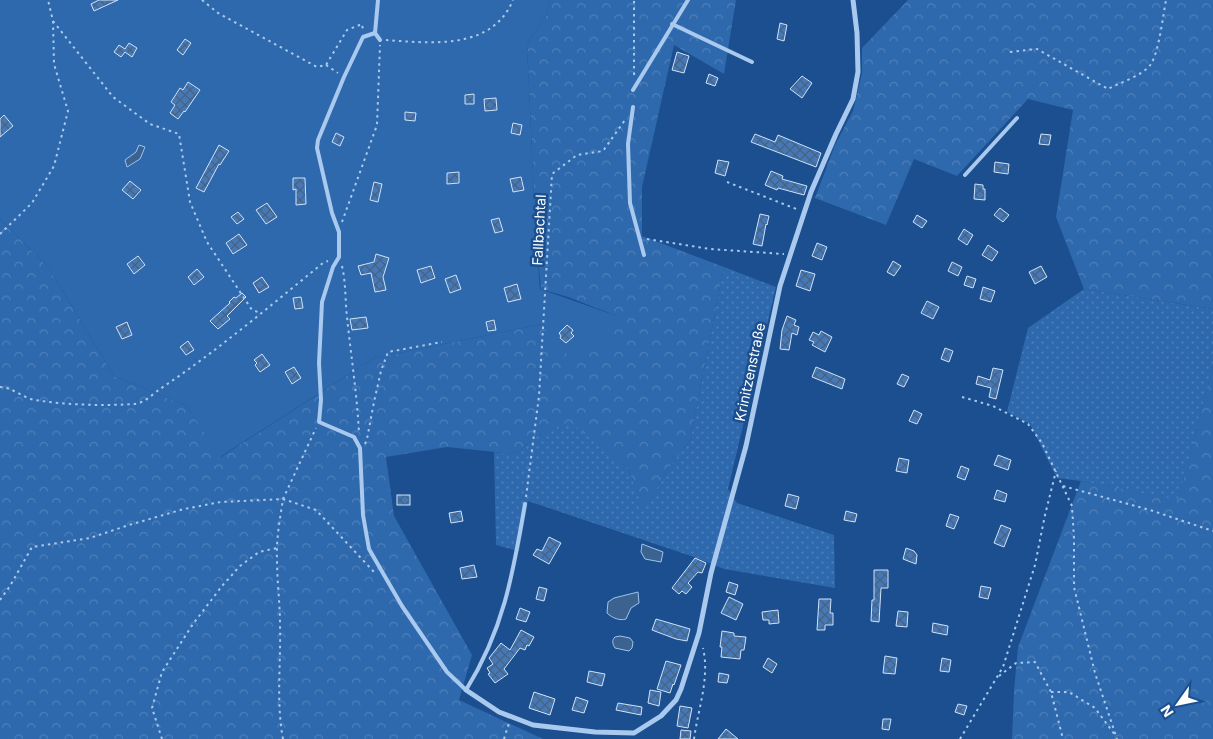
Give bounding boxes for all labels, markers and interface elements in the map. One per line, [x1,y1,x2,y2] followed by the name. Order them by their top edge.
[528,194,549,266] street label: Fallbachtal
[731,321,768,423] street label: Krinitzenstraße
[1153,679,1203,729] north arrow
[1157,702,1177,720] text: N

